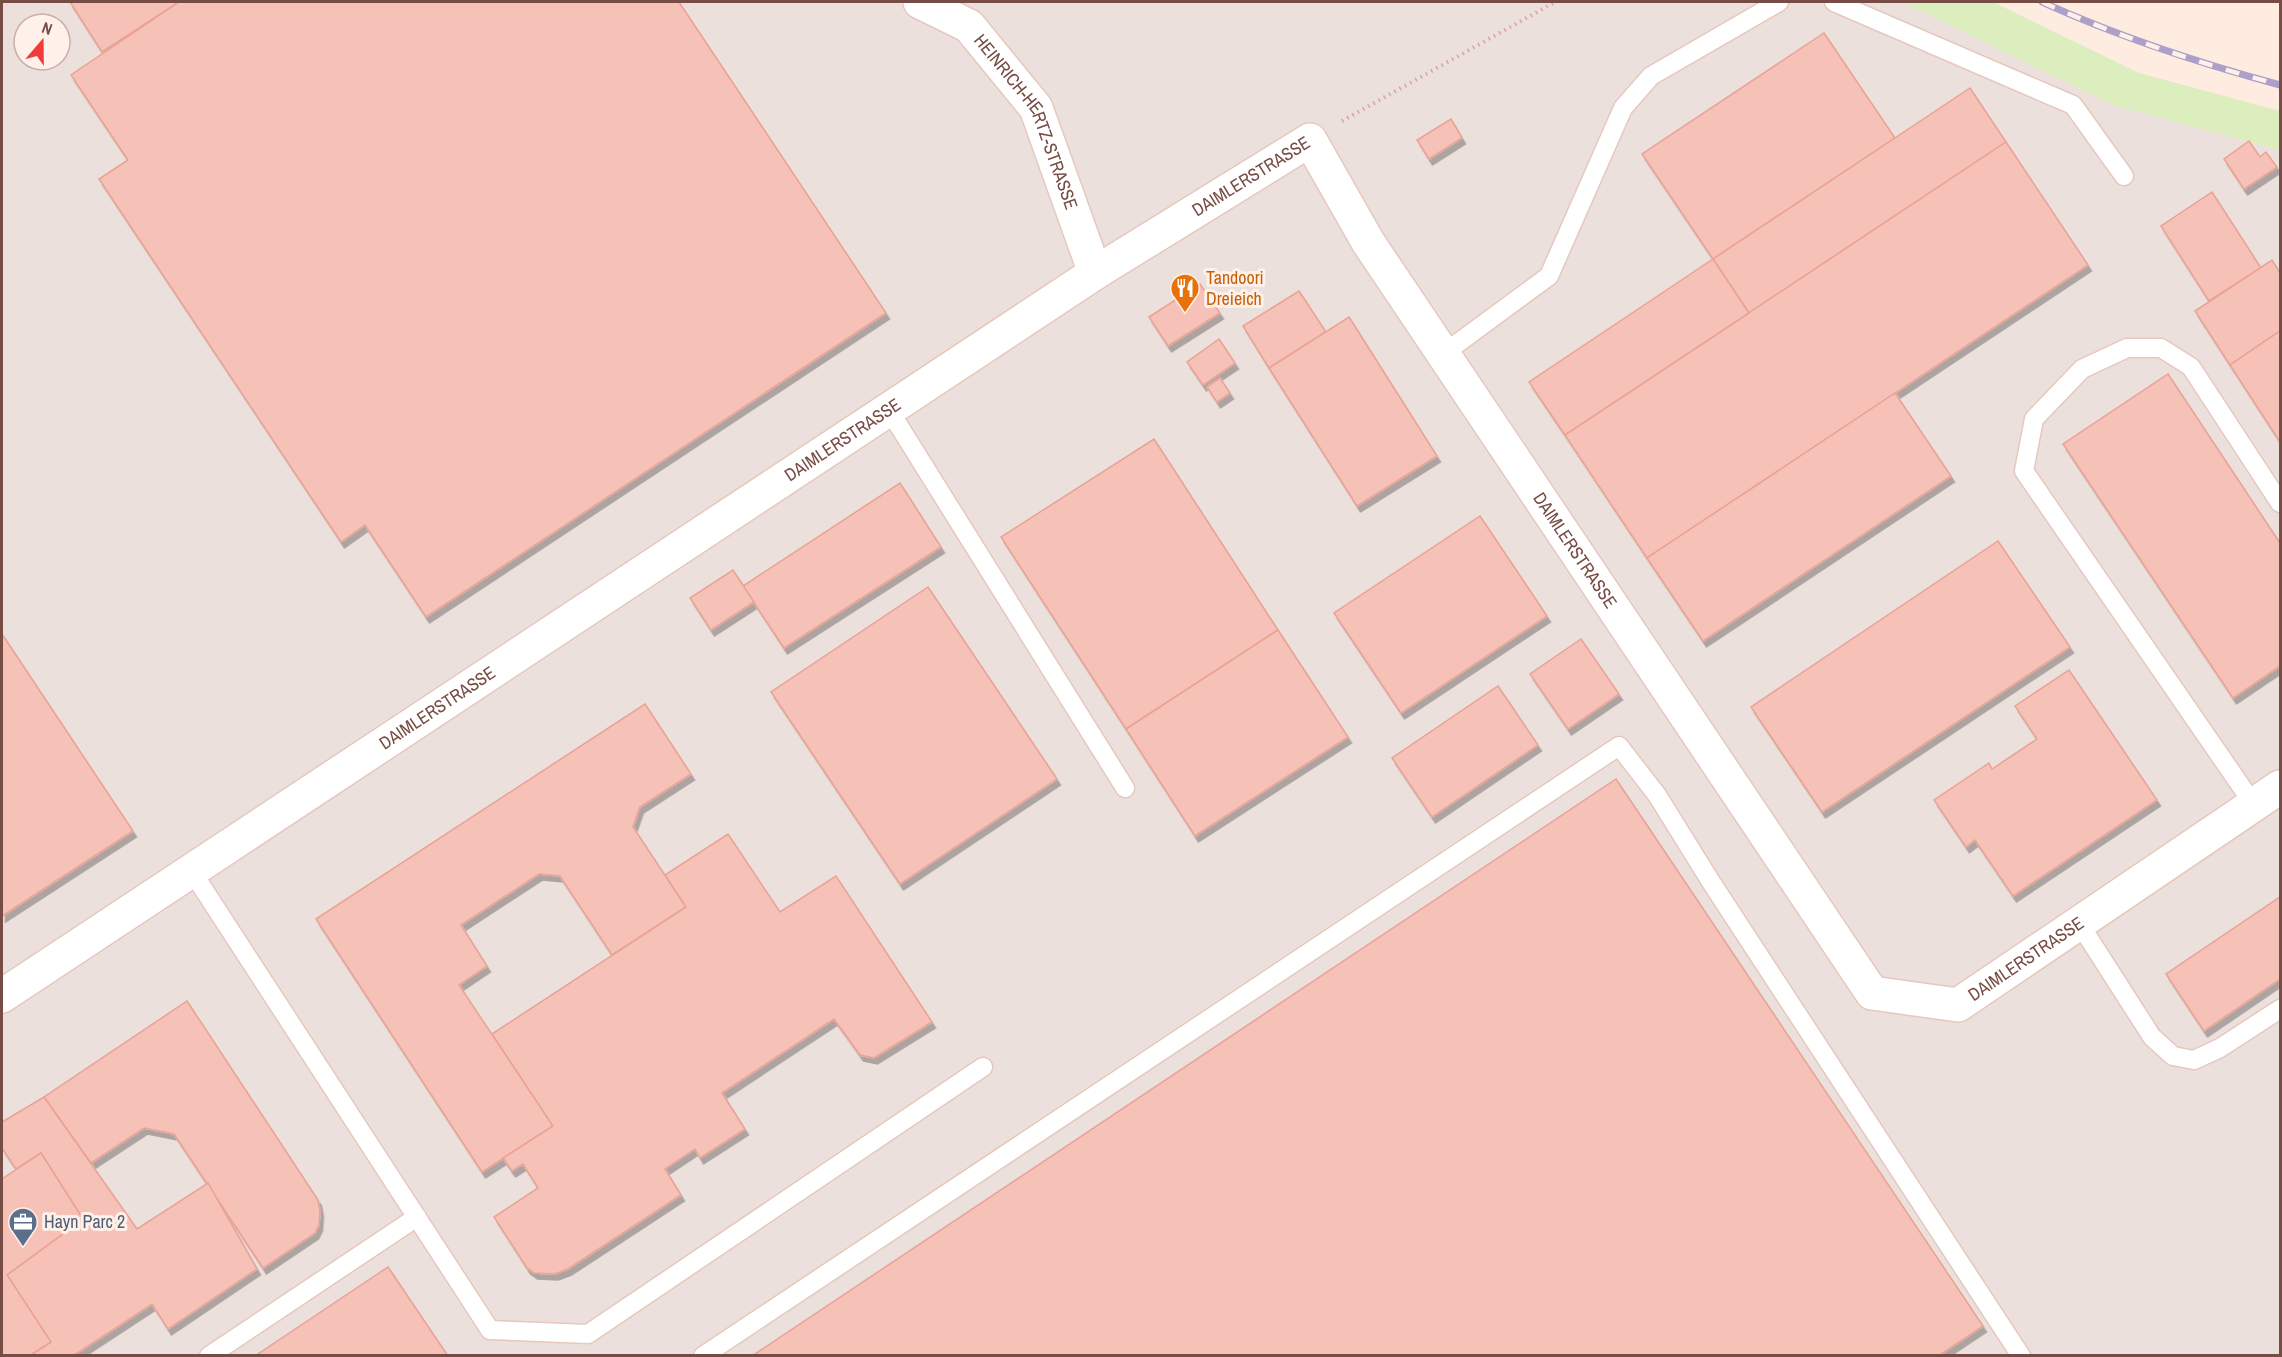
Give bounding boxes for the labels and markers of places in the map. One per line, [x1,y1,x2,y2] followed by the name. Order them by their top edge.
[1206,265,1264,311] place label: Tandoori Dreieich
[1169,272,1201,314] restaurant icon: Tandoori Dreieich
[7,1206,39,1248] office icon: Hayn Parc 2
[44,1209,125,1234] place label: Hayn Parc 2

